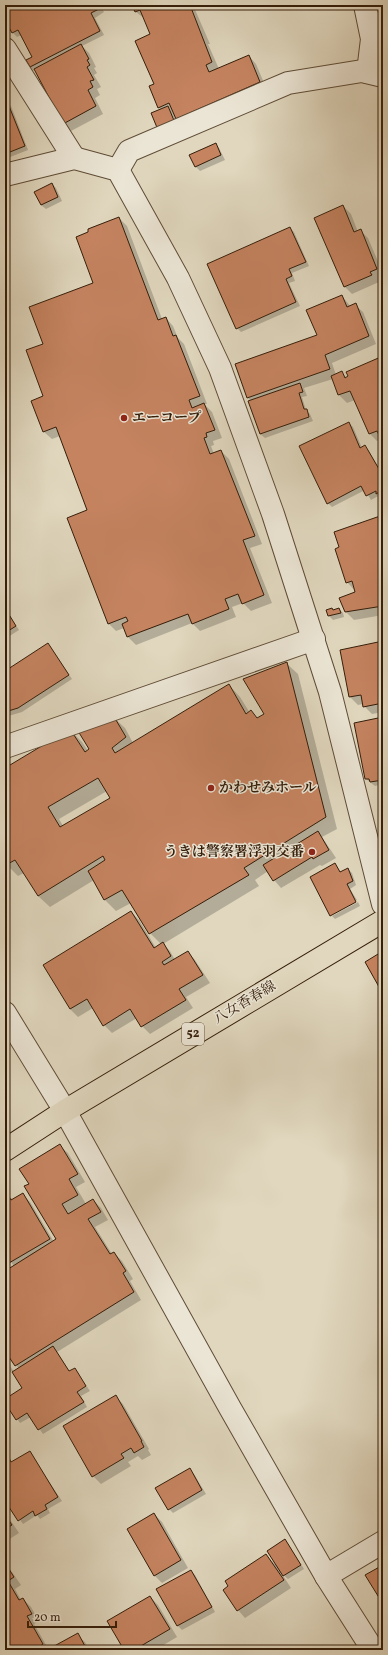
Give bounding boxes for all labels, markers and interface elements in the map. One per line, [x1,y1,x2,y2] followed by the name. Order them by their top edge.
[132,409,201,428] place label: エーコープ
[119,413,129,423] marker: エーコープ
[219,779,317,798] place label: かわせみホール
[206,783,216,793] marker: かわせみホール
[164,843,304,862] place label: うきは警察署浮羽交番
[307,847,317,857] marker: うきは警察署浮羽交番
[210,977,280,1029] street label: 八女香春線
[182,1023,204,1045] road number: 52
[28,1603,116,1629] scale bar
[34,1610,61,1626] text: 20 m

